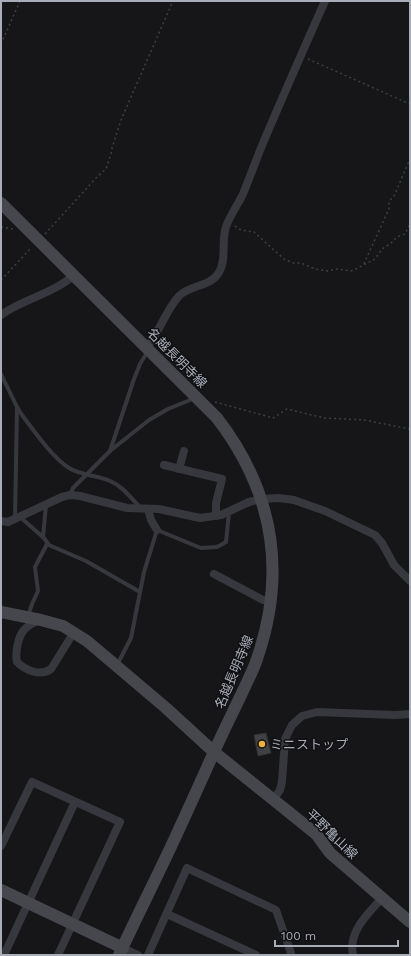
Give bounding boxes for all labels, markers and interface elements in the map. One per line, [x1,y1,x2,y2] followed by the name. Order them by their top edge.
[144,325,210,391] street label: 名越長明寺線
[212,633,256,711] street label: 名越長明寺線
[270,737,348,752] place label: ミニストップ
[257,739,267,749] marker: ミニストップ
[303,806,361,862] street label: 平野亀山線
[275,922,398,948] scale bar
[281,929,316,943] text: 100 m

